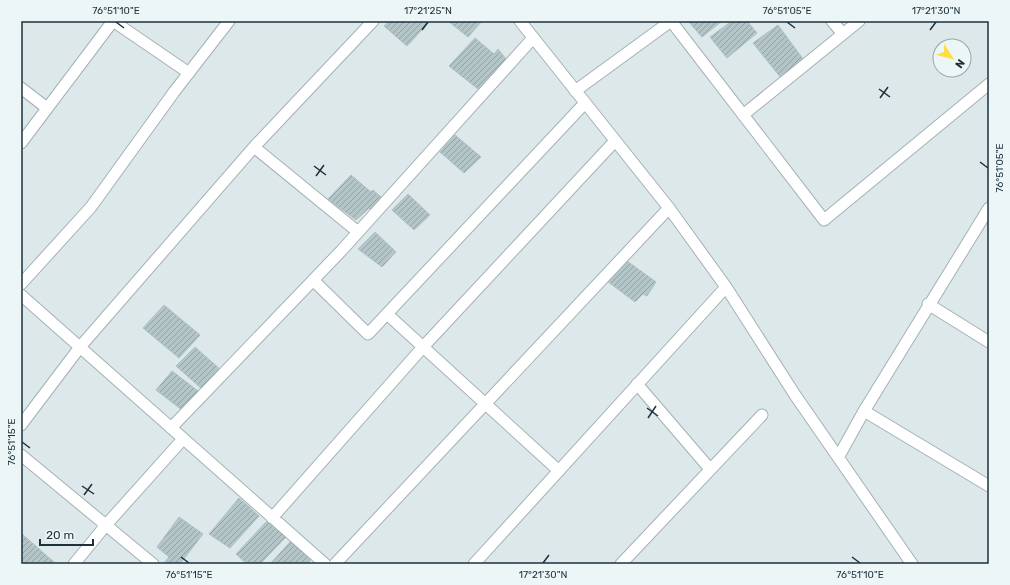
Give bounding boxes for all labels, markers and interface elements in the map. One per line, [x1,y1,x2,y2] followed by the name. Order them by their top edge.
[92,5,140,17] text: 76°51'10"E
[404,5,452,17] text: 17°21'25"N
[762,5,812,17] text: 76°51'05"E
[912,5,960,17] text: 17°21'30"N
[932,38,972,78] north arrow
[952,57,967,71] text: N
[994,143,1006,193] text: 76°51'05"E
[6,419,18,466] text: 76°51'15"E
[40,521,93,547] scale bar
[46,528,74,542] text: 20 m
[166,569,213,581] text: 76°51'15"E
[519,569,567,581] text: 17°21'30"N
[836,569,884,581] text: 76°51'10"E

